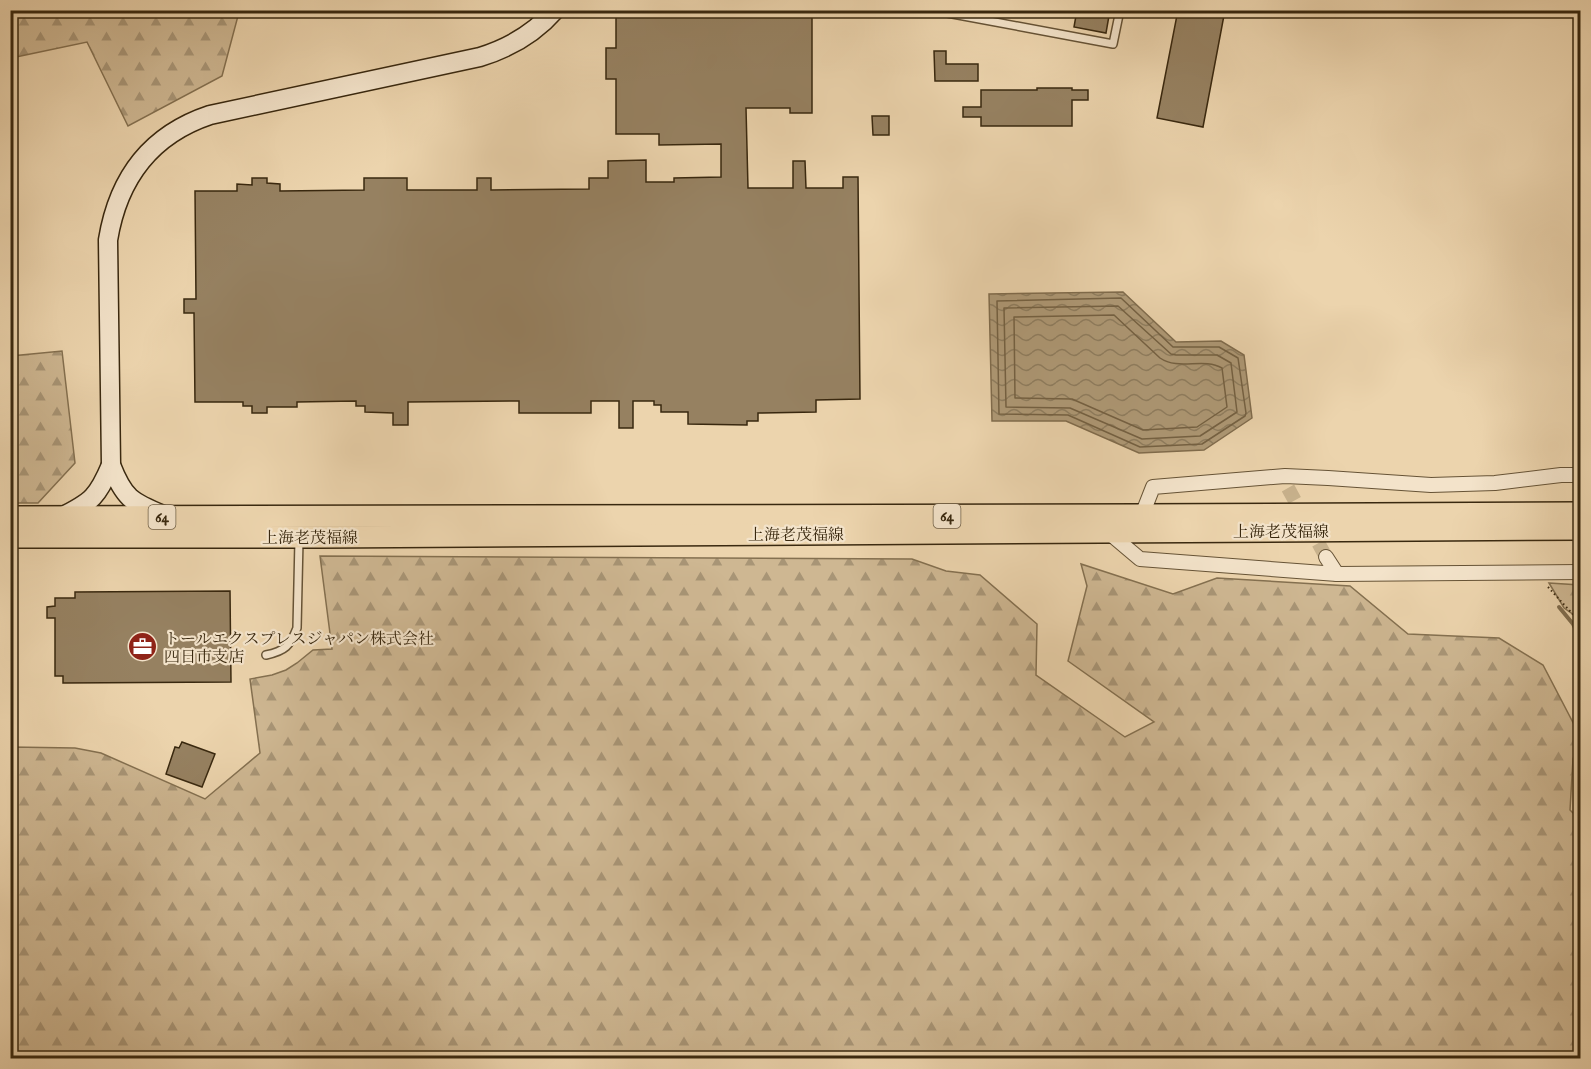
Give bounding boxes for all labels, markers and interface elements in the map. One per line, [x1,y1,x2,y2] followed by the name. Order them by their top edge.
[934,504,960,528] road number: 64
[148,505,176,529] road number: 64
[1233,523,1329,543] street label: 上海老茂福線
[748,526,844,546] street label: 上海老茂福線
[262,529,358,549] street label: 上海老茂福線
[164,630,434,668] place label: トールエクスプレスジャパン株式会社 四日市支店
[127,631,159,663] office icon: トールエクスプレスジャパン株式会社 四日市支店

